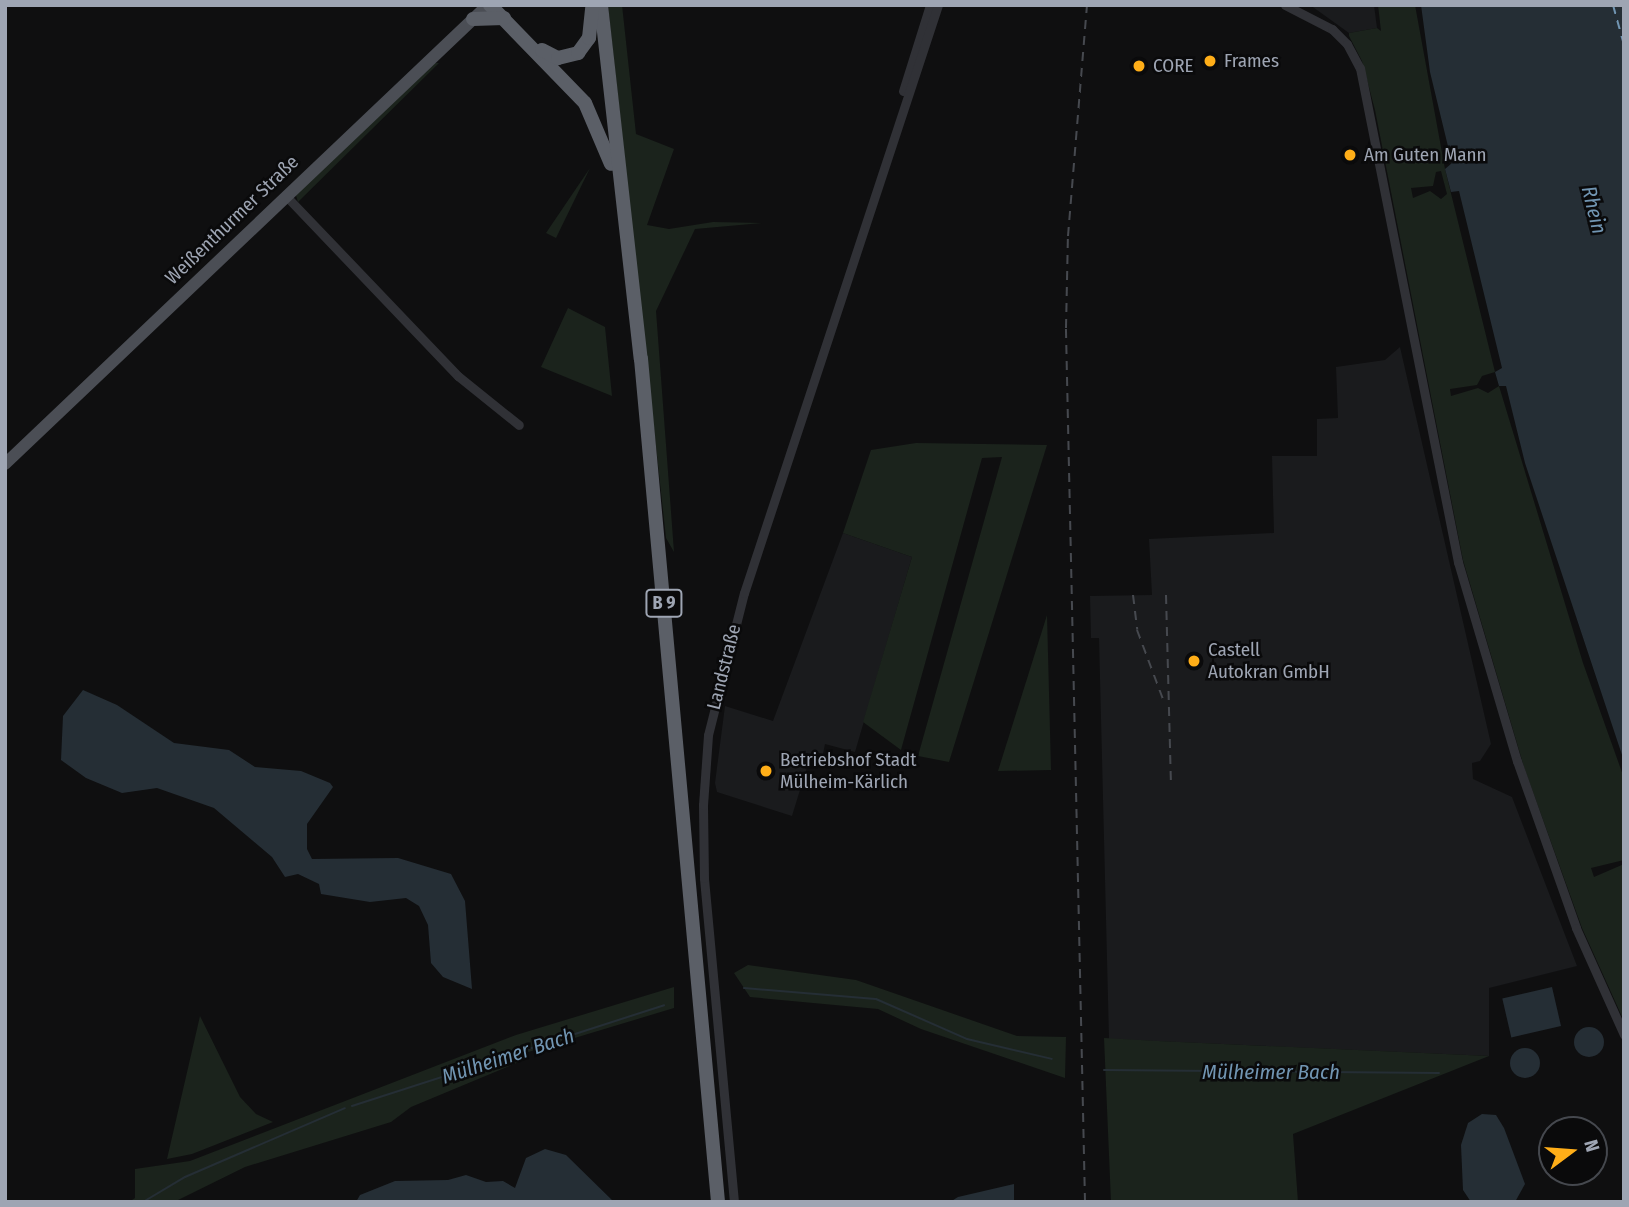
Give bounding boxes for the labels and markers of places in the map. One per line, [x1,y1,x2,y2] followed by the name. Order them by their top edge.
[1224,50,1279,72] place label: Frames
[1202,53,1218,69] marker: Frames
[1153,55,1193,77] place label: CORE
[1131,58,1147,74] marker: CORE
[1364,144,1487,166] place label: Am Guten Mann
[1342,147,1358,163] marker: Am Guten Mann
[1208,639,1330,683] place label: Castell Autokran GmbH
[1186,653,1202,669] marker: Castell Autokran GmbH
[780,749,917,793] place label: Betriebshof Stadt Mülheim-Kärlich
[758,763,774,779] marker: Betriebshof Stadt Mülheim-Kärlich

